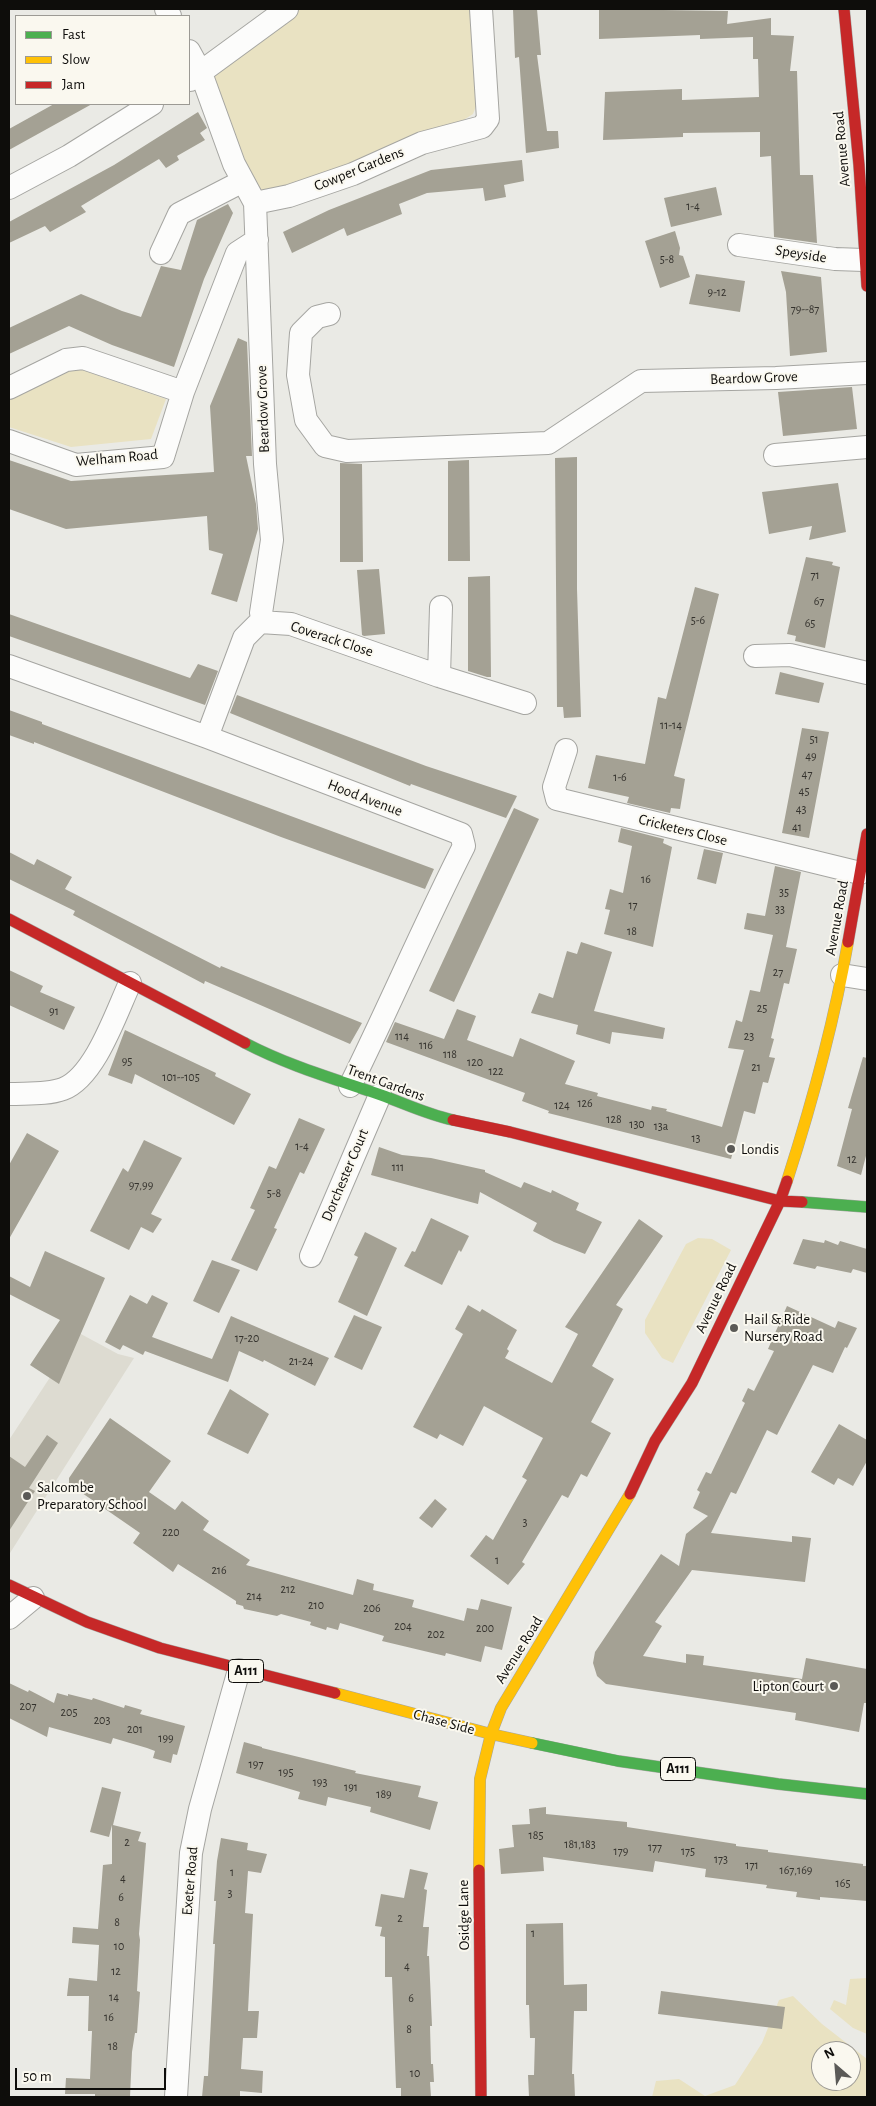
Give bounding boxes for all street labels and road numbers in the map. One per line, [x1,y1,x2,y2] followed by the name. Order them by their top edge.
[830,110,854,188] street label: Avenue Road
[312,143,406,195] street label: Cowper Gardens
[774,241,828,267] street label: Speyside
[252,365,274,453] street label: Beardow Grove
[710,367,798,389] street label: Beardow Grove
[75,445,159,471] street label: Welham Road
[288,617,376,661] street label: Coverack Close
[325,776,405,820] street label: Hood Avenue
[637,810,729,850] street label: Cricketers Close
[822,879,852,957] street label: Avenue Road
[345,1061,427,1105] street label: Trent Gardens
[317,1126,373,1224] street label: Dorchester Court
[691,1260,741,1336] street label: Avenue Road
[491,1613,547,1687] street label: Avenue Road
[228,1660,264,1682] road number: A111
[411,1705,477,1739] street label: Chase Side
[660,1758,696,1780] road number: A111
[178,1846,202,1916] street label: Exeter Road
[454,1879,474,1951] street label: Osidge Lane

